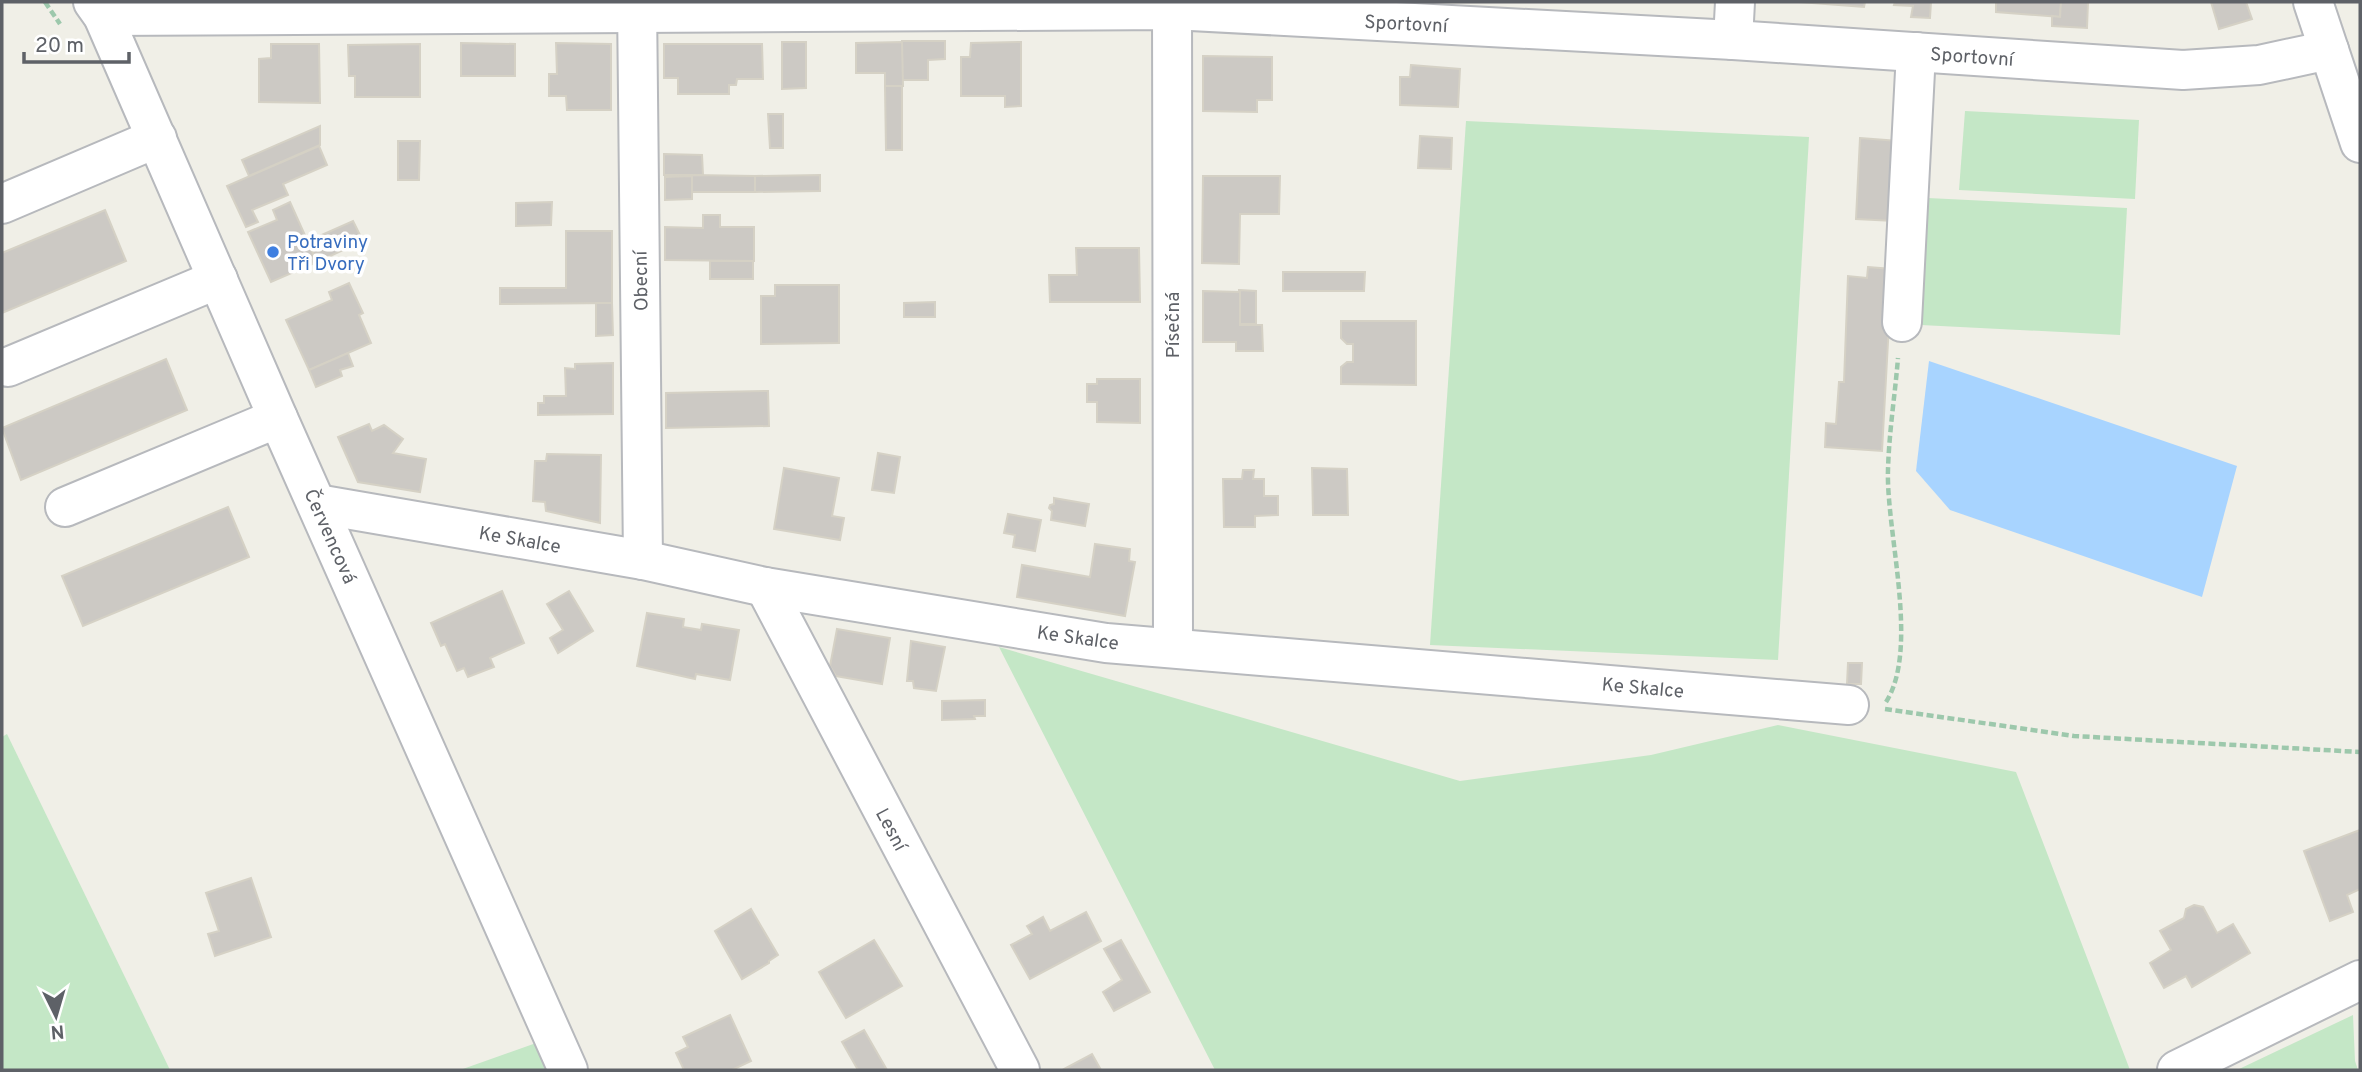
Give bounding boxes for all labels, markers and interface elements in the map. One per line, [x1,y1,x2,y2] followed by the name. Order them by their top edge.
[1364,11,1450,39] street label: Sportovní
[24,21,130,65] scale bar
[35,33,84,60] text: 20 m
[1929,43,2017,73] street label: Sportovní
[287,231,368,277] place label: Potraviny Tři Dvory
[265,244,281,260] marker: Potraviny Tři Dvory
[629,248,655,311] street label: Obecní
[1162,292,1186,358] street label: Písečná
[298,485,362,588] street label: Červencová
[477,522,562,560] street label: Ke Skalce
[1035,621,1120,657] street label: Ke Skalce
[1601,673,1685,705] street label: Ke Skalce
[869,804,912,857] street label: Lesní
[21,981,91,1051] north arrow
[49,1018,65,1043] text: N

